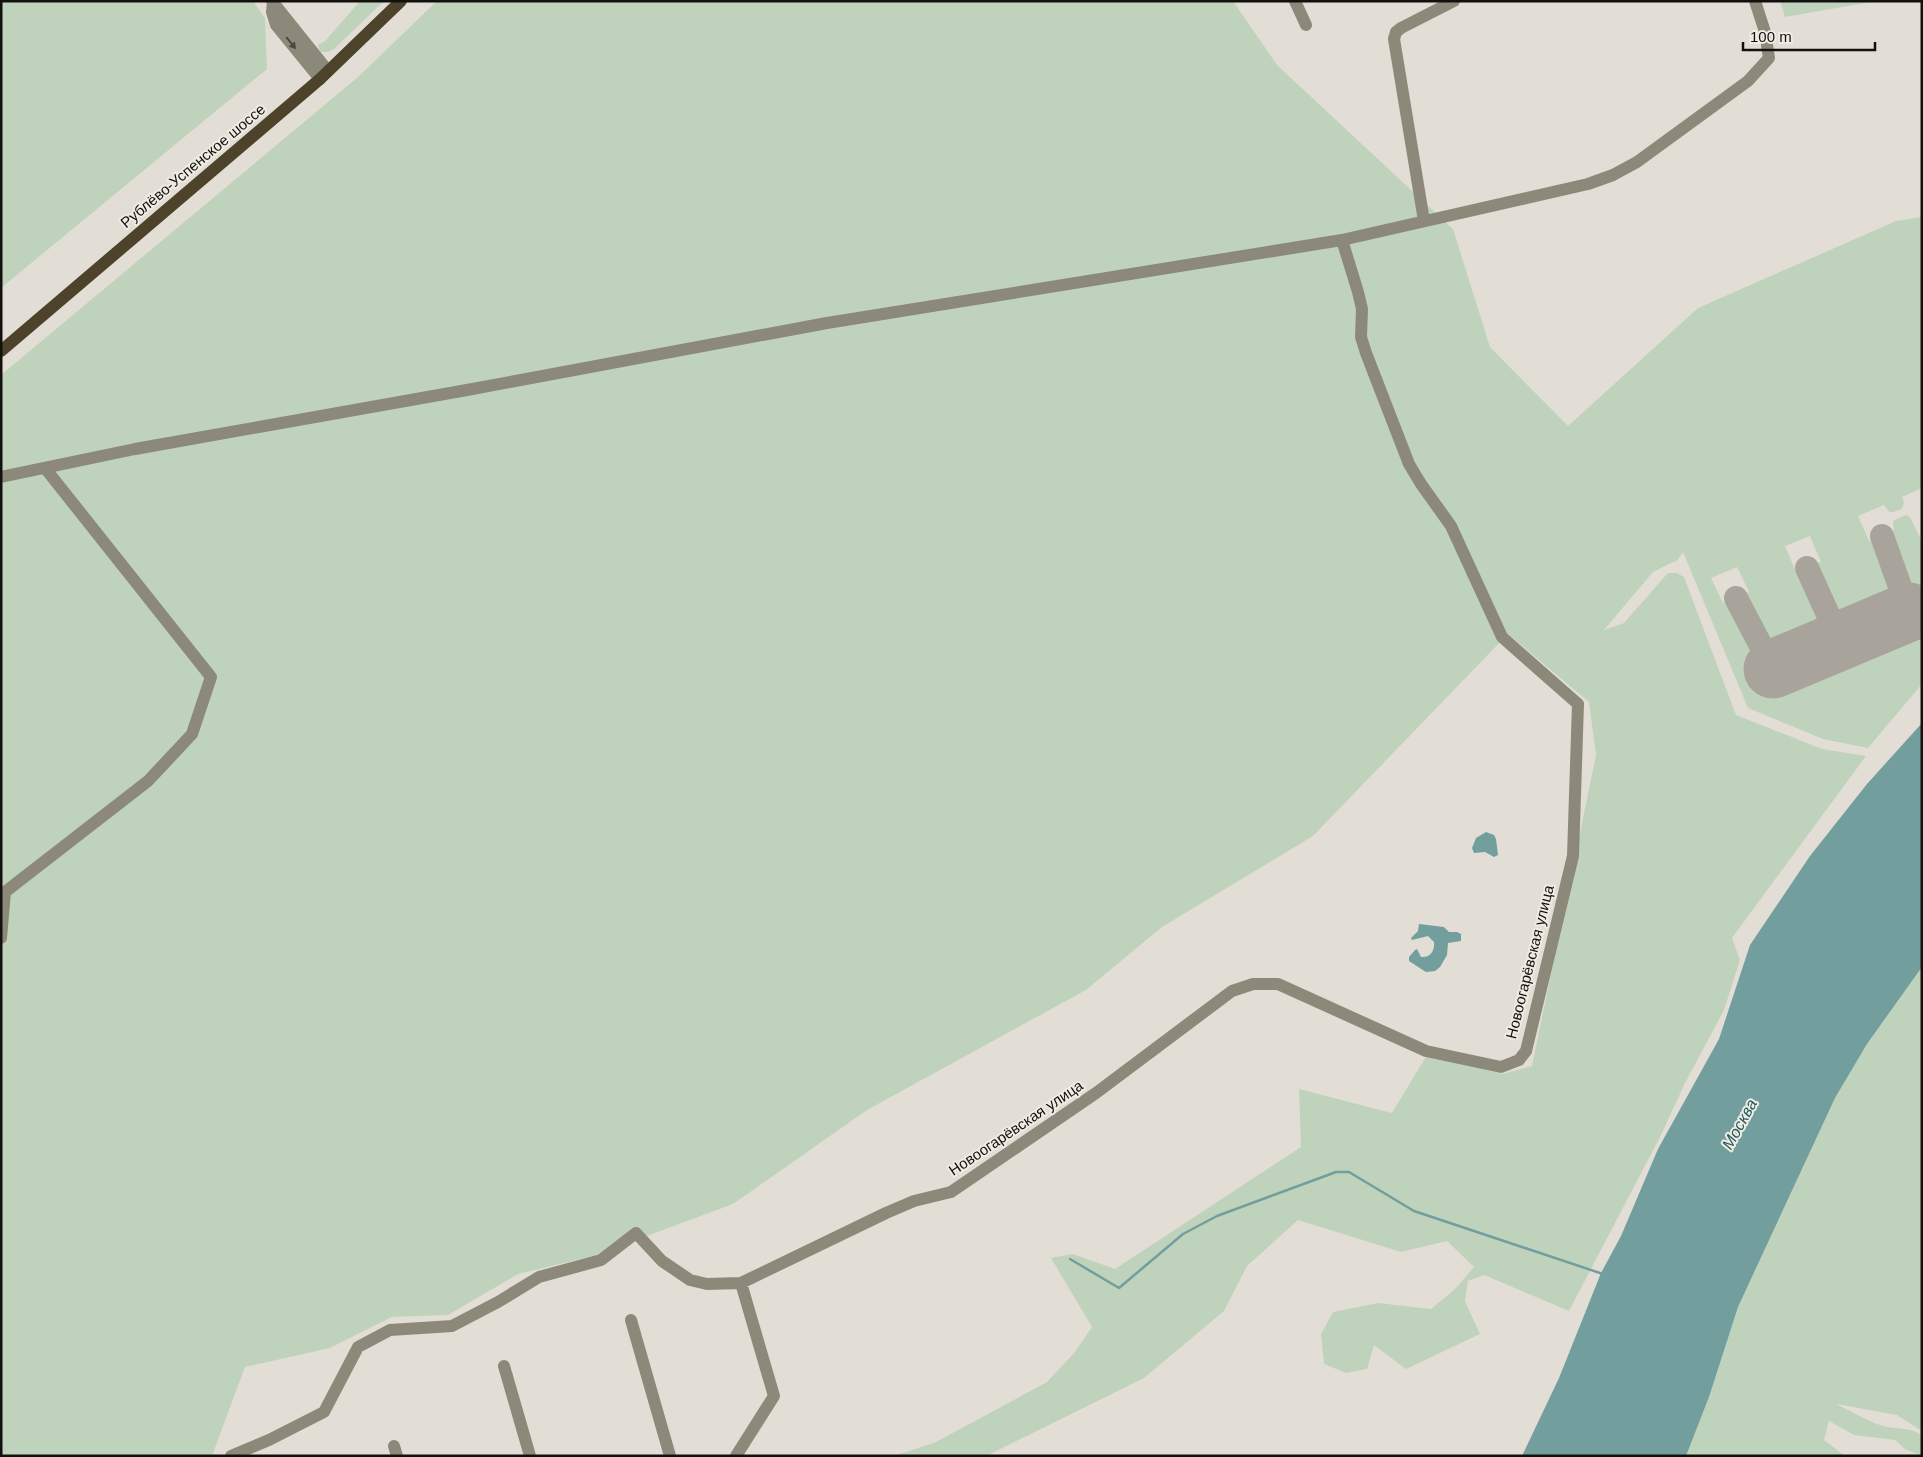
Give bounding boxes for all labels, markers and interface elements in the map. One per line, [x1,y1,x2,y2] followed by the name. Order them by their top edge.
[1743,20,1876,52] scale bar
[1750,28,1792,45] text: 100 m
[285,36,296,49] one-way arrow
[117,100,268,231] street label: Рублёво-Успенское шоссе
[1502,883,1557,1041] street label: Новоогарёвская улица
[946,1076,1086,1179] street label: Новоогарёвская улица
[1719,1096,1760,1152] water label: Москва

